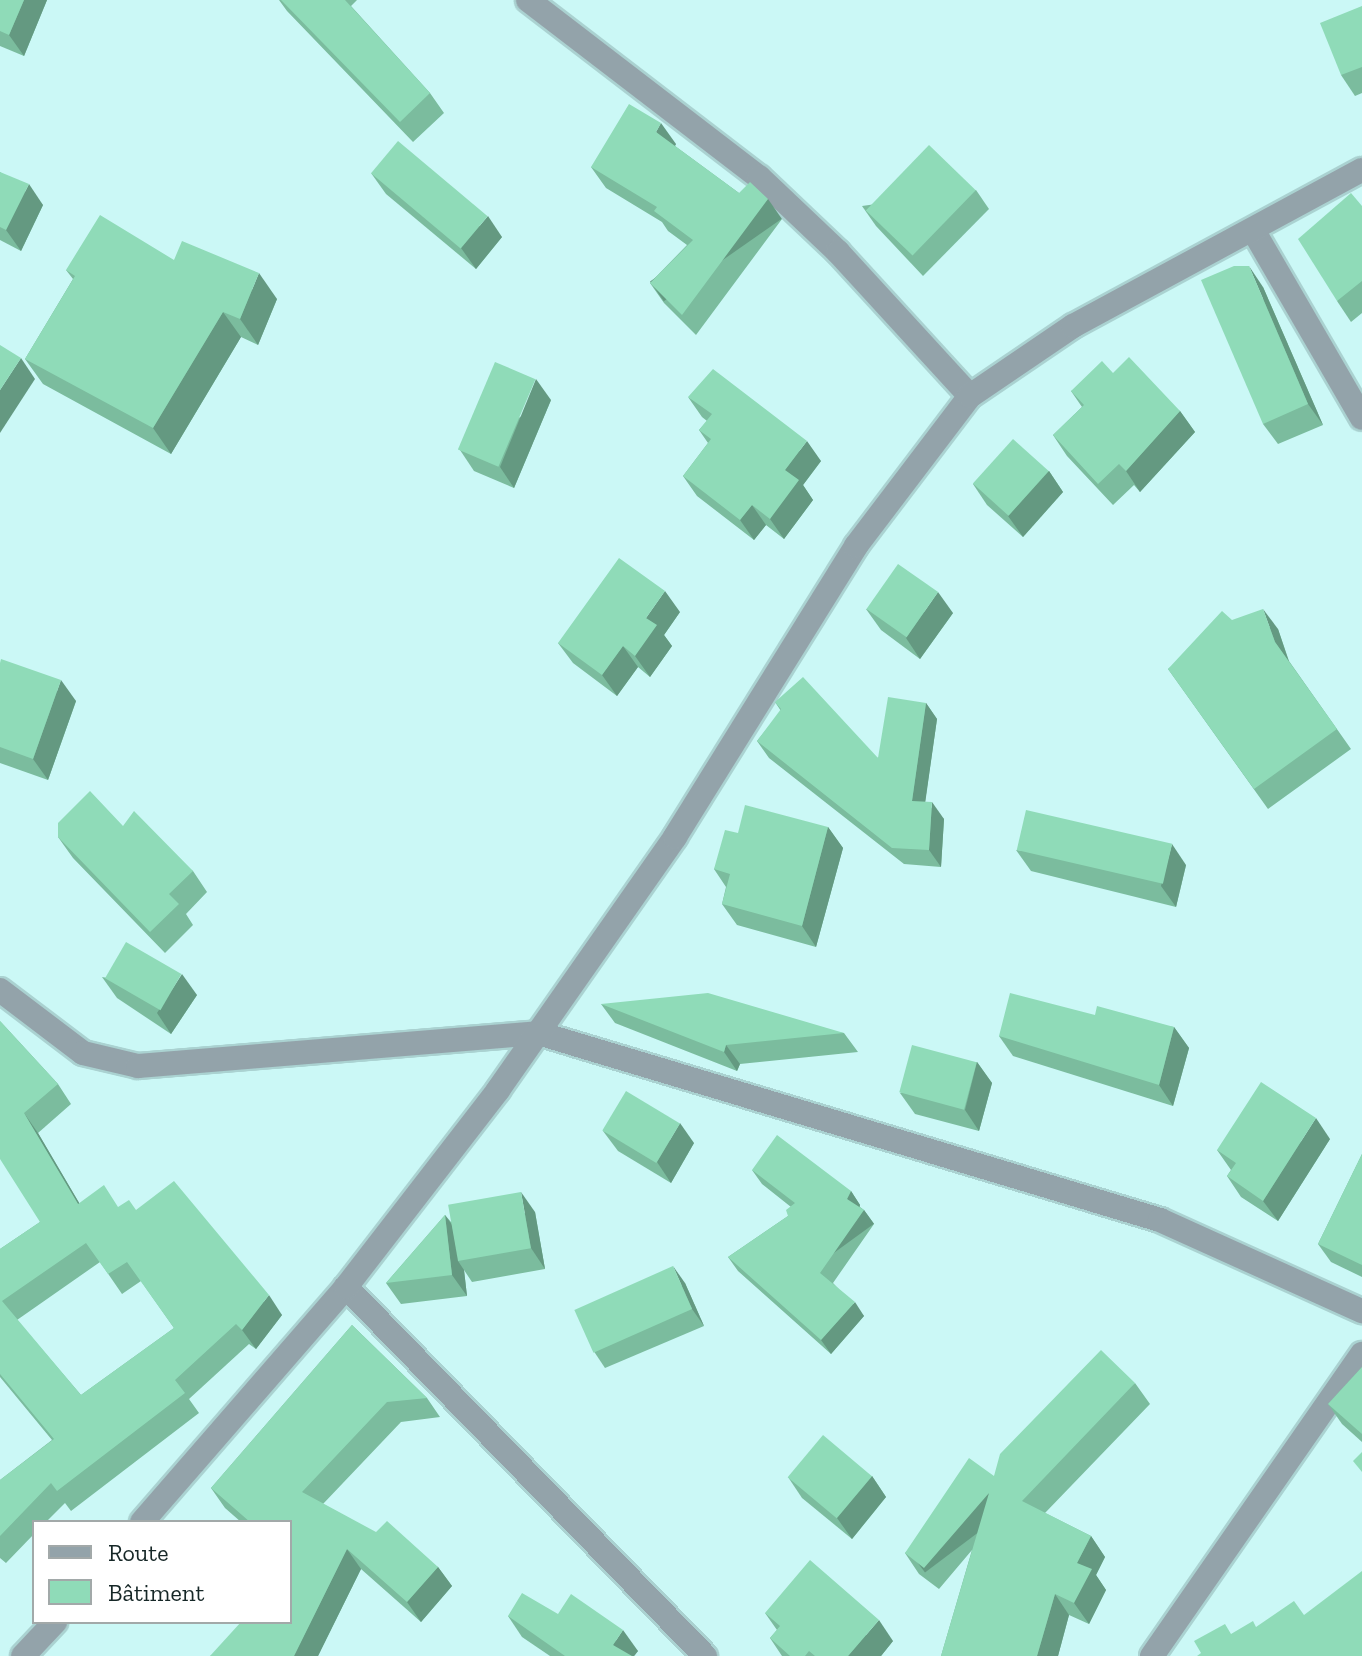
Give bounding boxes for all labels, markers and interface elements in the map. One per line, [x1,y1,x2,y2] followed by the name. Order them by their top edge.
[32,1520,292,1624] legend
[108,1538,168,1567] text: Route
[108,1578,204,1607] text: Bâtiment

